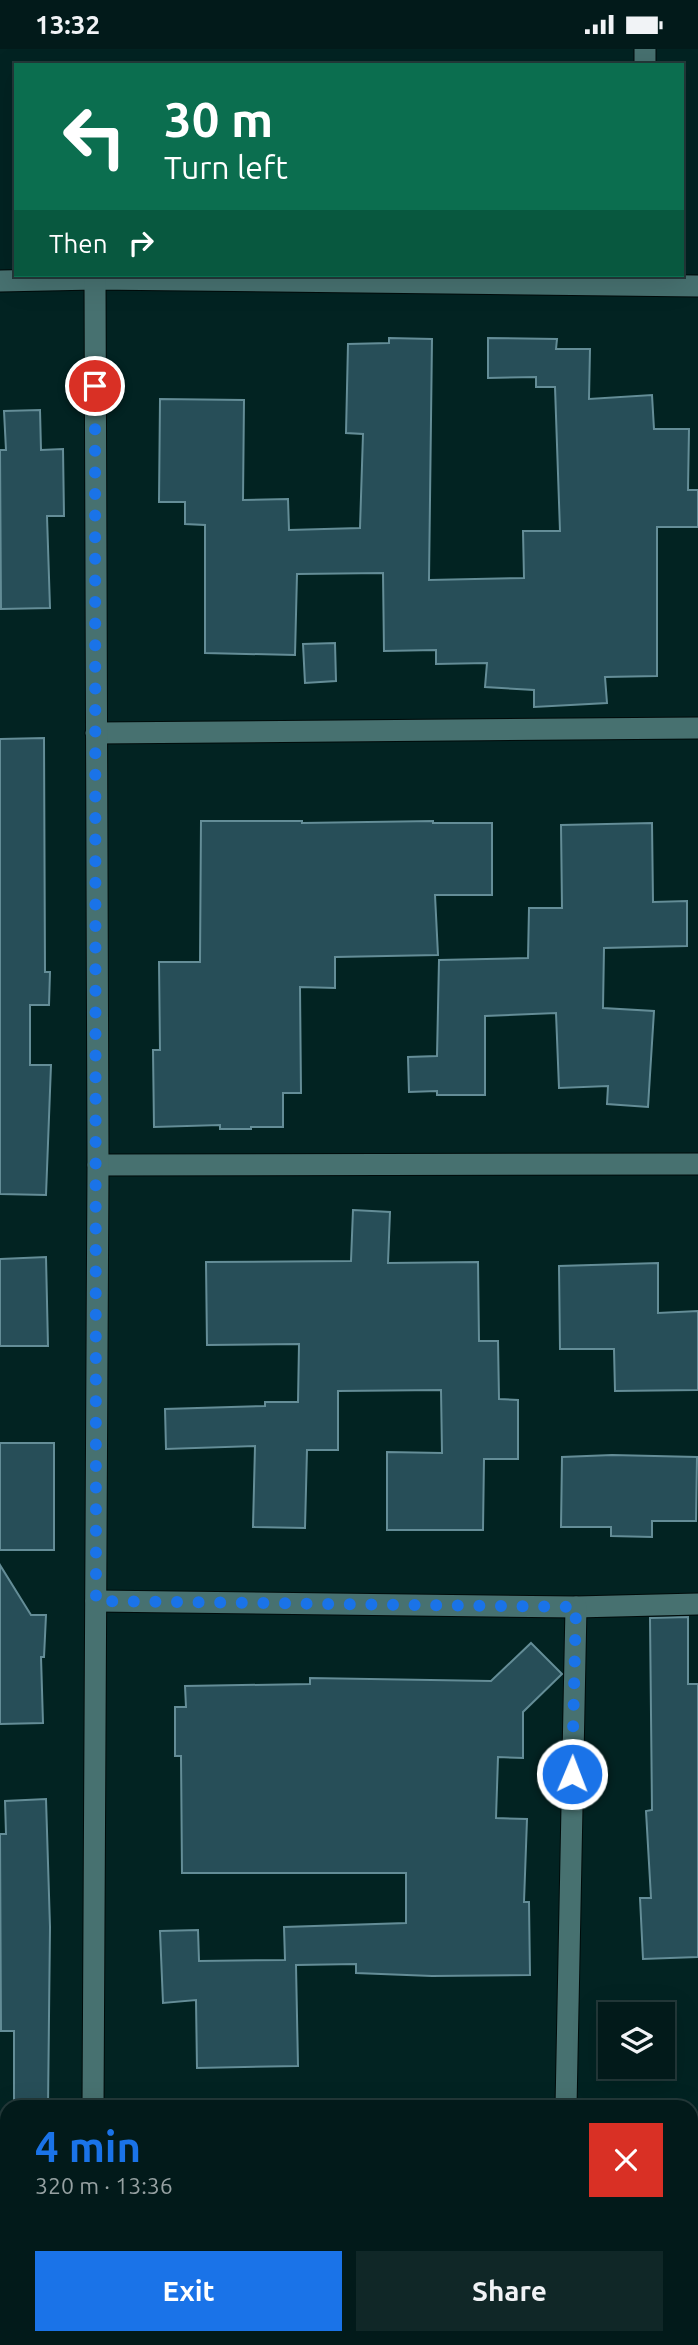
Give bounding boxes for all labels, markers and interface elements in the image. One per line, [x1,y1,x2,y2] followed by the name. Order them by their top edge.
[35,10,100,39] text: 13:32
[49,91,140,182] icon: left
[164,91,273,146] text: 30 m
[164,149,288,185] text: Turn left
[122,224,160,262] icon: right
[49,229,108,258] text: Then
[65,356,125,416] pin
[76,367,114,405] icon: arrive
[535,1737,609,1811] position arrow
[598,2002,675,2079] map controls
[598,2002,675,2079] button: layers
[35,2123,141,2170] text: 4 min
[589,2123,663,2197] button: close
[35,2173,173,2198] text: 320 m · 13:36
[35,2251,342,2331] button: Exit
[356,2251,663,2331] button: Share

